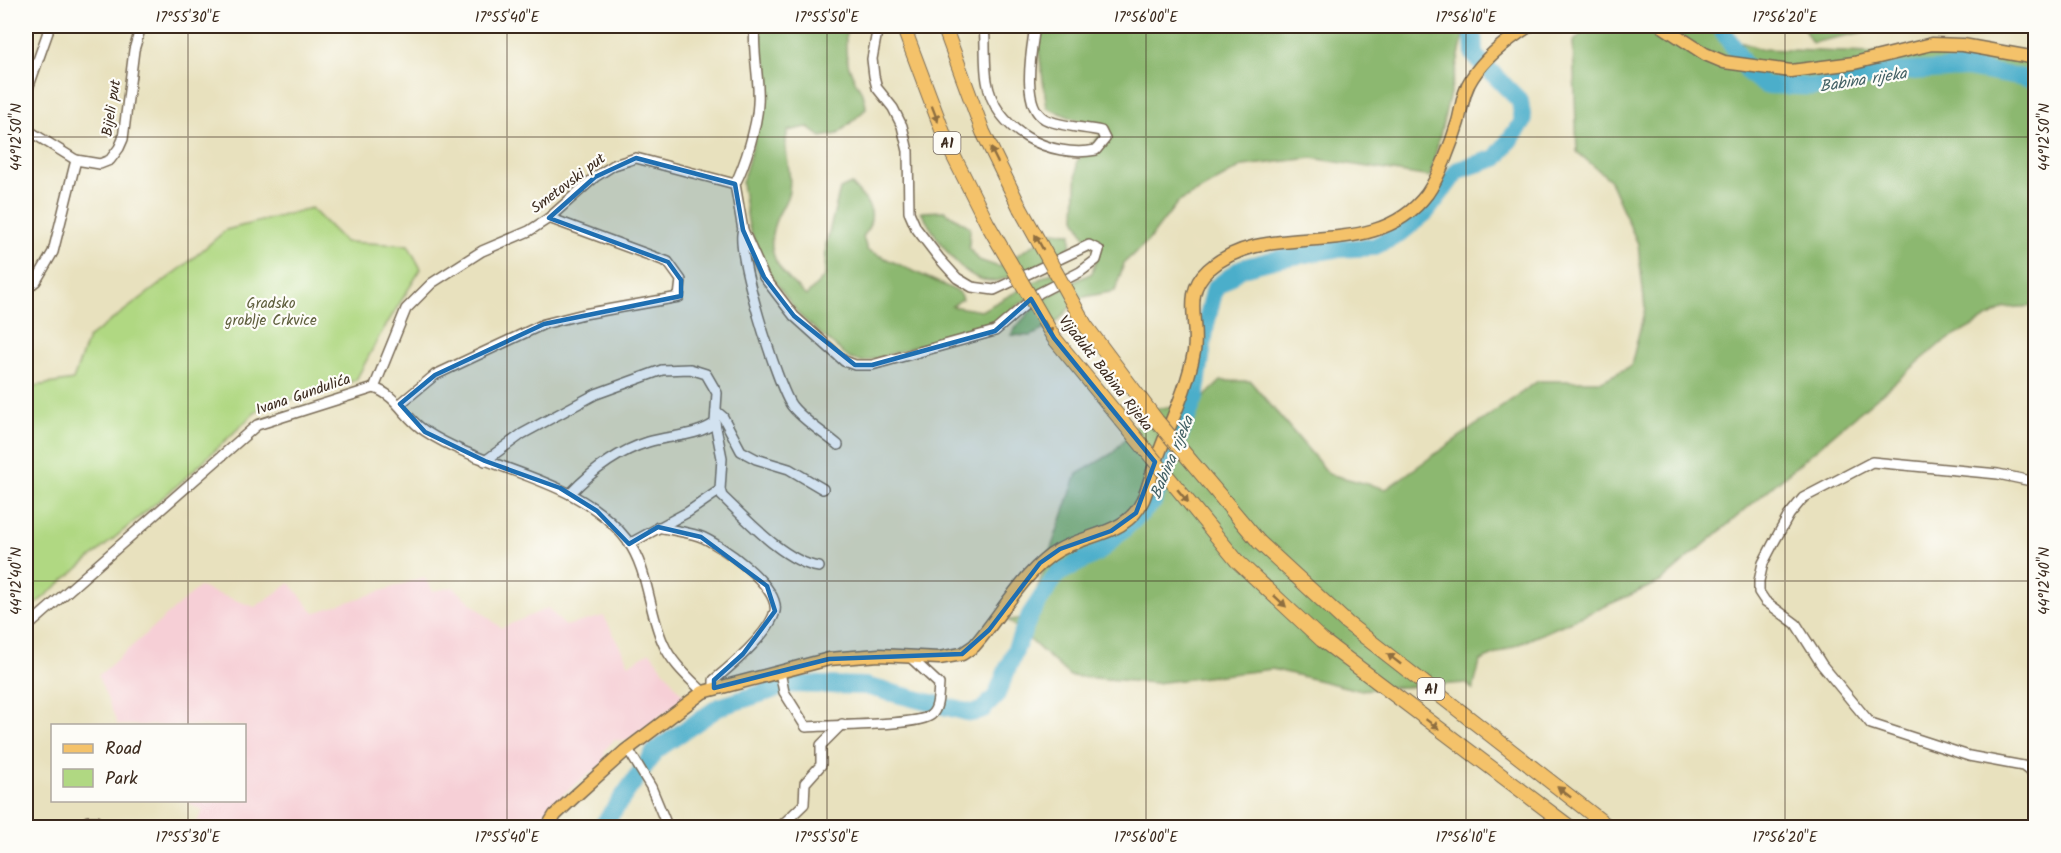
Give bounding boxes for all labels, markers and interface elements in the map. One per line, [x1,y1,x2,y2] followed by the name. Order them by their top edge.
[156,6,222,30] text: 17°55'30"E
[475,6,540,30] text: 17°55'40"E
[795,6,860,30] text: 17°55'50"E
[1114,6,1179,30] text: 17°56'00"E
[1435,6,1498,30] text: 17°56'10"E
[1752,6,1819,30] text: 17°56'20"E
[1818,61,1910,100] water label: Babina rijeka
[96,78,128,138] street label: Bijeli put
[5,103,29,171] text: 44°12'50"N
[2033,103,2057,171] text: 44°12'50"N
[931,105,941,123] one-way arrow
[934,132,960,154] road number: A1
[526,147,611,220] street label: Smetovski put
[990,147,999,164] one-way arrow
[1034,233,1044,250] one-way arrow
[224,292,317,333] park label: Gradsko groblje Crkvice
[1052,310,1158,437] street label: Vijadukt Babina Rijeka
[1042,320,1053,336] one-way arrow
[253,367,354,422] street label: Ivana Gundulića
[1144,411,1202,503] water label: Babina rijeka
[1176,488,1189,503] one-way arrow
[5,547,29,615] text: 44°12'40"N
[2033,547,2057,615] text: 44°12'40"N
[1273,594,1288,608] one-way arrow
[1386,654,1401,666] one-way arrow
[1418,678,1444,700] road number: A1
[1424,717,1439,729] one-way arrow
[51,724,246,802] legend
[105,735,142,764] text: Road
[105,765,138,794] text: Park
[1556,785,1572,798] one-way arrow
[156,826,222,850] text: 17°55'30"E
[475,826,540,850] text: 17°55'40"E
[795,826,860,850] text: 17°55'50"E
[1114,826,1179,850] text: 17°56'00"E
[1435,826,1498,850] text: 17°56'10"E
[1752,826,1819,850] text: 17°56'20"E

